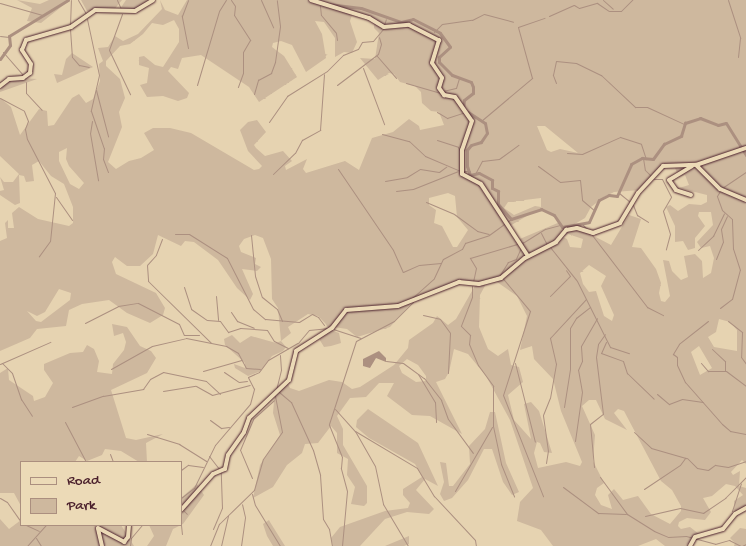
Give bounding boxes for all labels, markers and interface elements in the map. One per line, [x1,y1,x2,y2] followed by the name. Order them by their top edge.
[20,461,182,526] legend
[67,472,100,490] text: Road
[67,497,96,515] text: Park

